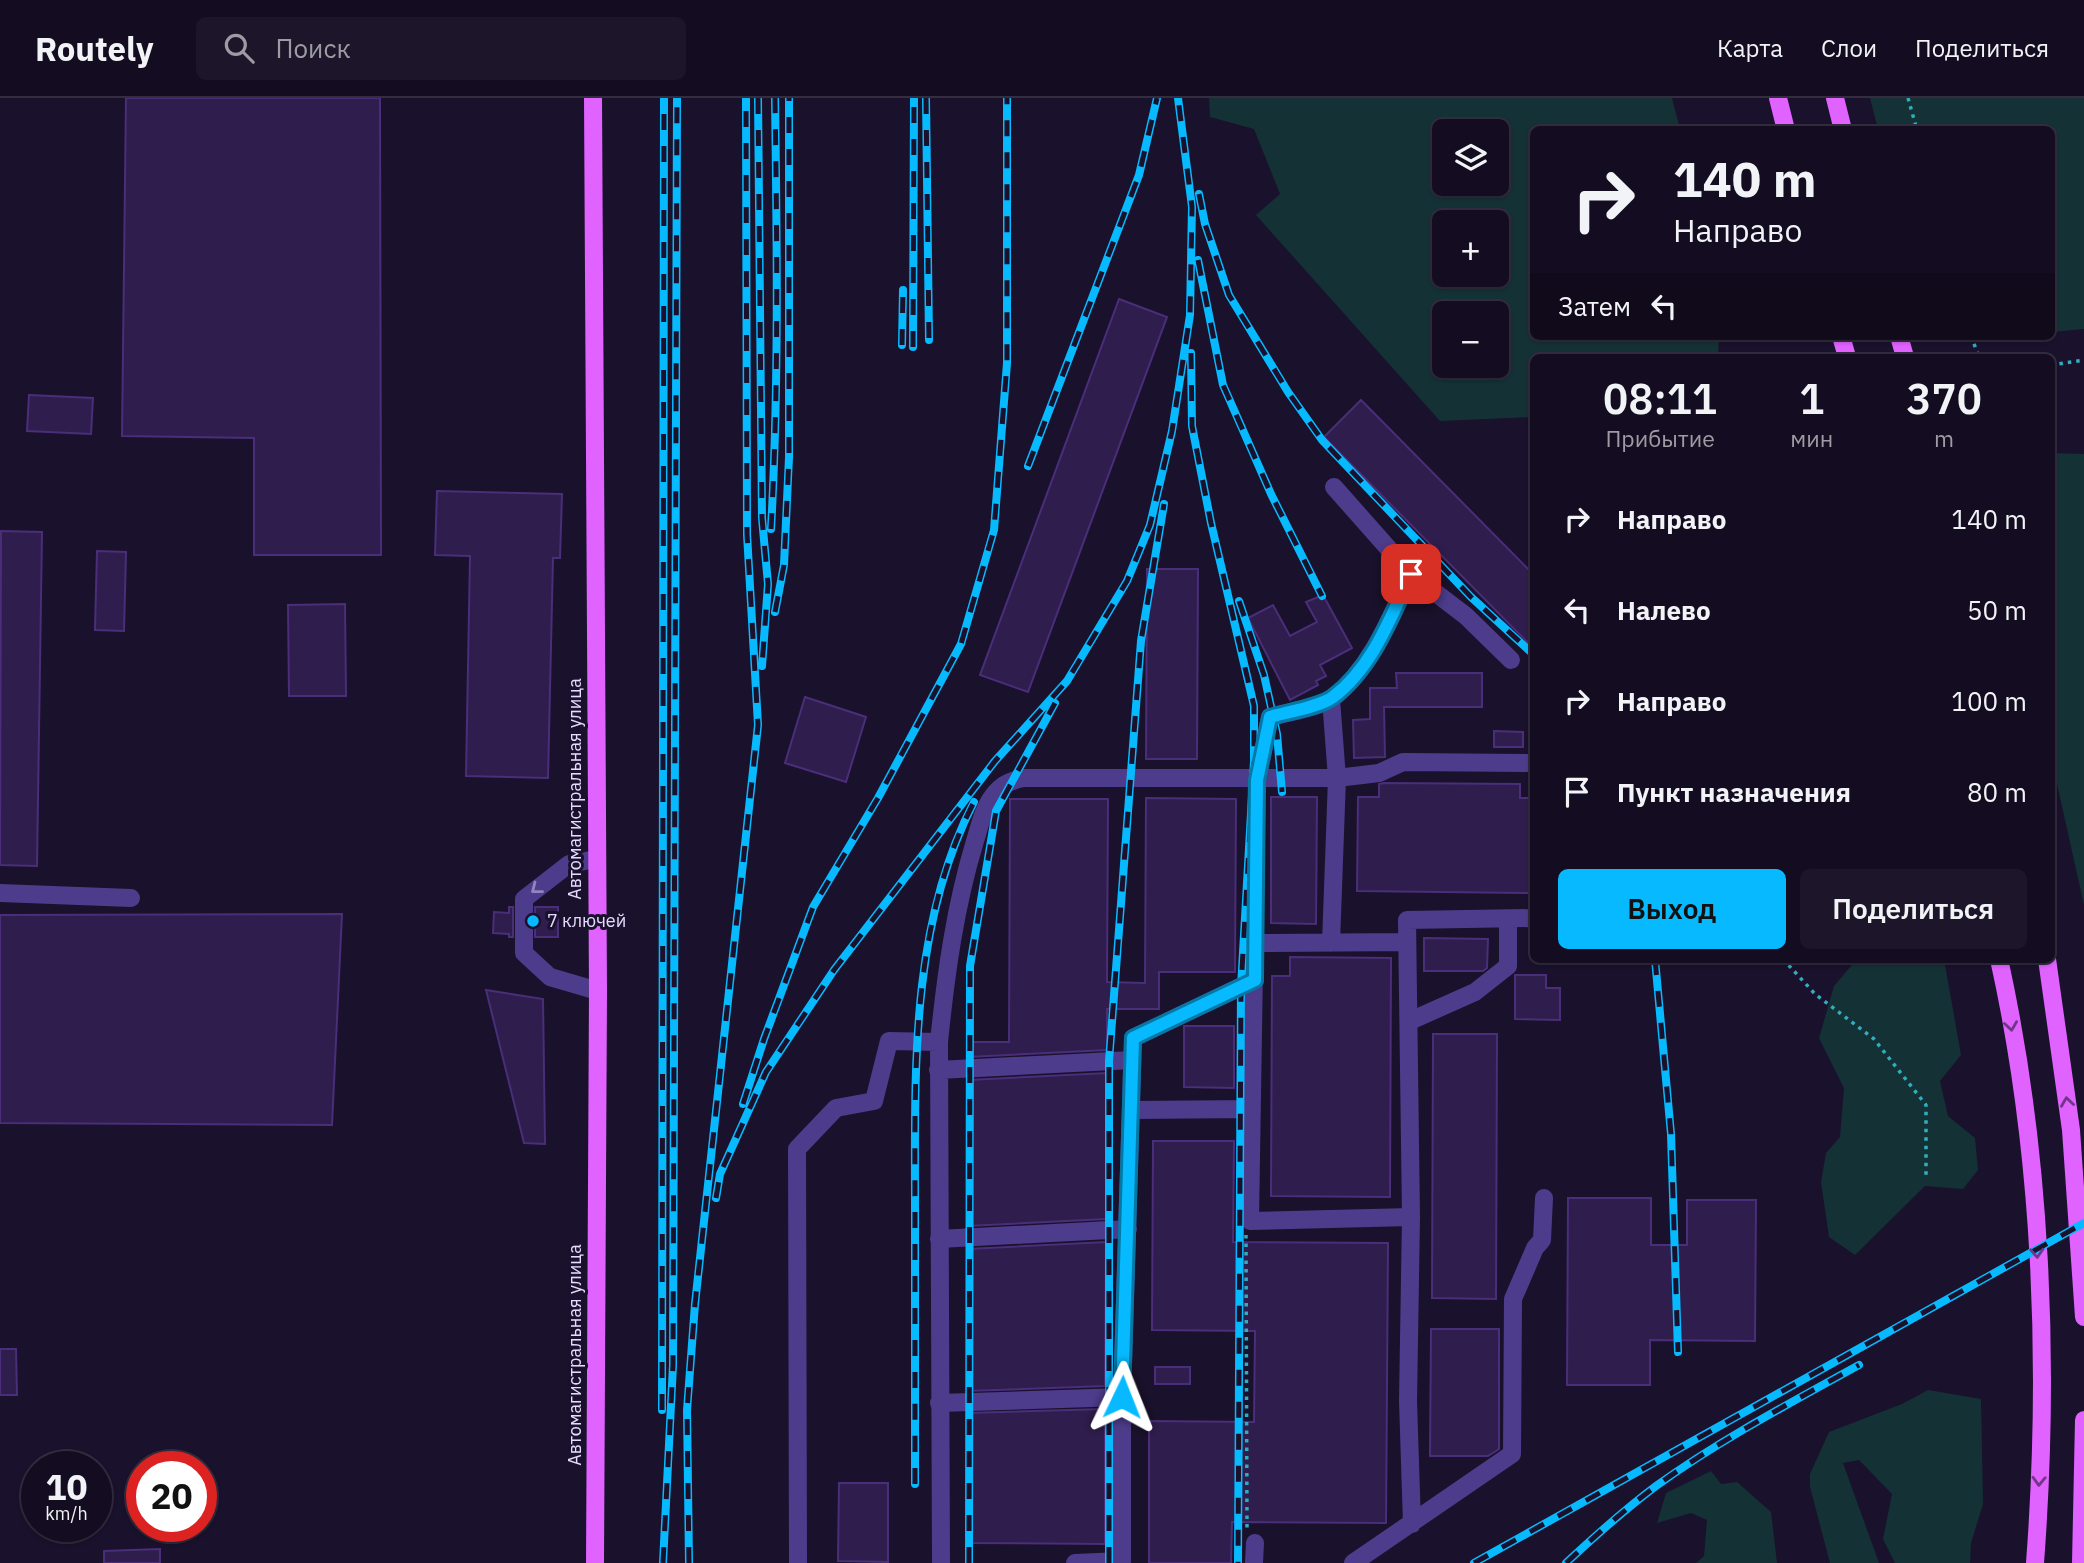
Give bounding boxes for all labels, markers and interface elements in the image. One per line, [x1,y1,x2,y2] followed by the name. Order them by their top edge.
[196,17,686,80] search box
[35,27,154,70] text: Routely
[220,29,258,67] icon: search
[276,31,351,65] text: Поиск
[1717,32,1783,64] text: Карта
[1821,32,1877,64] text: Слои
[1915,32,2049,64] text: Поделиться
[1432,119,1509,378] map controls
[1432,119,1509,196] button: layers
[1673,147,1817,210] text: 140 m
[1558,154,1649,245] icon: right
[1673,209,1802,251] text: Направо
[1432,210,1509,287] button: +
[1645,287,1683,325] icon: left
[1558,289,1631,323] text: Затем
[1432,301,1509,378] button: −
[1603,371,1717,426] text: 08:11
[1799,371,1824,426] text: 1
[1906,371,1982,426] text: 370
[1605,423,1715,453] text: Прибытие
[1790,423,1833,453] text: мин
[1934,423,1954,453] text: m
[1558,500,1596,538] icon: right
[1617,502,1726,536] text: Направо
[1951,502,2027,536] text: 140 m
[1381,544,1441,604] pin
[1392,555,1430,593] icon: arrive
[1558,591,1596,629] icon: left
[1617,593,1711,627] text: Налево
[1967,593,2027,627] text: 50 m
[563,678,586,900] street label: Автомагистральная улица
[1558,682,1596,720] icon: right
[1617,684,1726,718] text: Направо
[1951,684,2027,718] text: 100 m
[1558,773,1596,811] icon: arrive
[1617,775,1851,809] text: Пункт назначения
[1967,775,2027,809] text: 80 m
[1558,869,1786,949] button: Выход
[1800,869,2027,949] button: Поделиться
[532,880,544,893] one-way arrow
[547,909,626,932] place label: 7 ключей
[525,913,541,929] marker: 7 ключей
[2004,1020,2019,1032] one-way arrow
[2060,1096,2075,1108] one-way arrow
[563,1244,586,1466] street label: Автомагистральная улица
[2029,1248,2044,1259] one-way arrow
[1085,1360,1159,1434] position arrow
[126,1451,217,1542] speed limit sign: 20
[45,1464,88,1510] text: 10
[2032,1475,2047,1486] one-way arrow
[45,1502,88,1525] text: km/h

